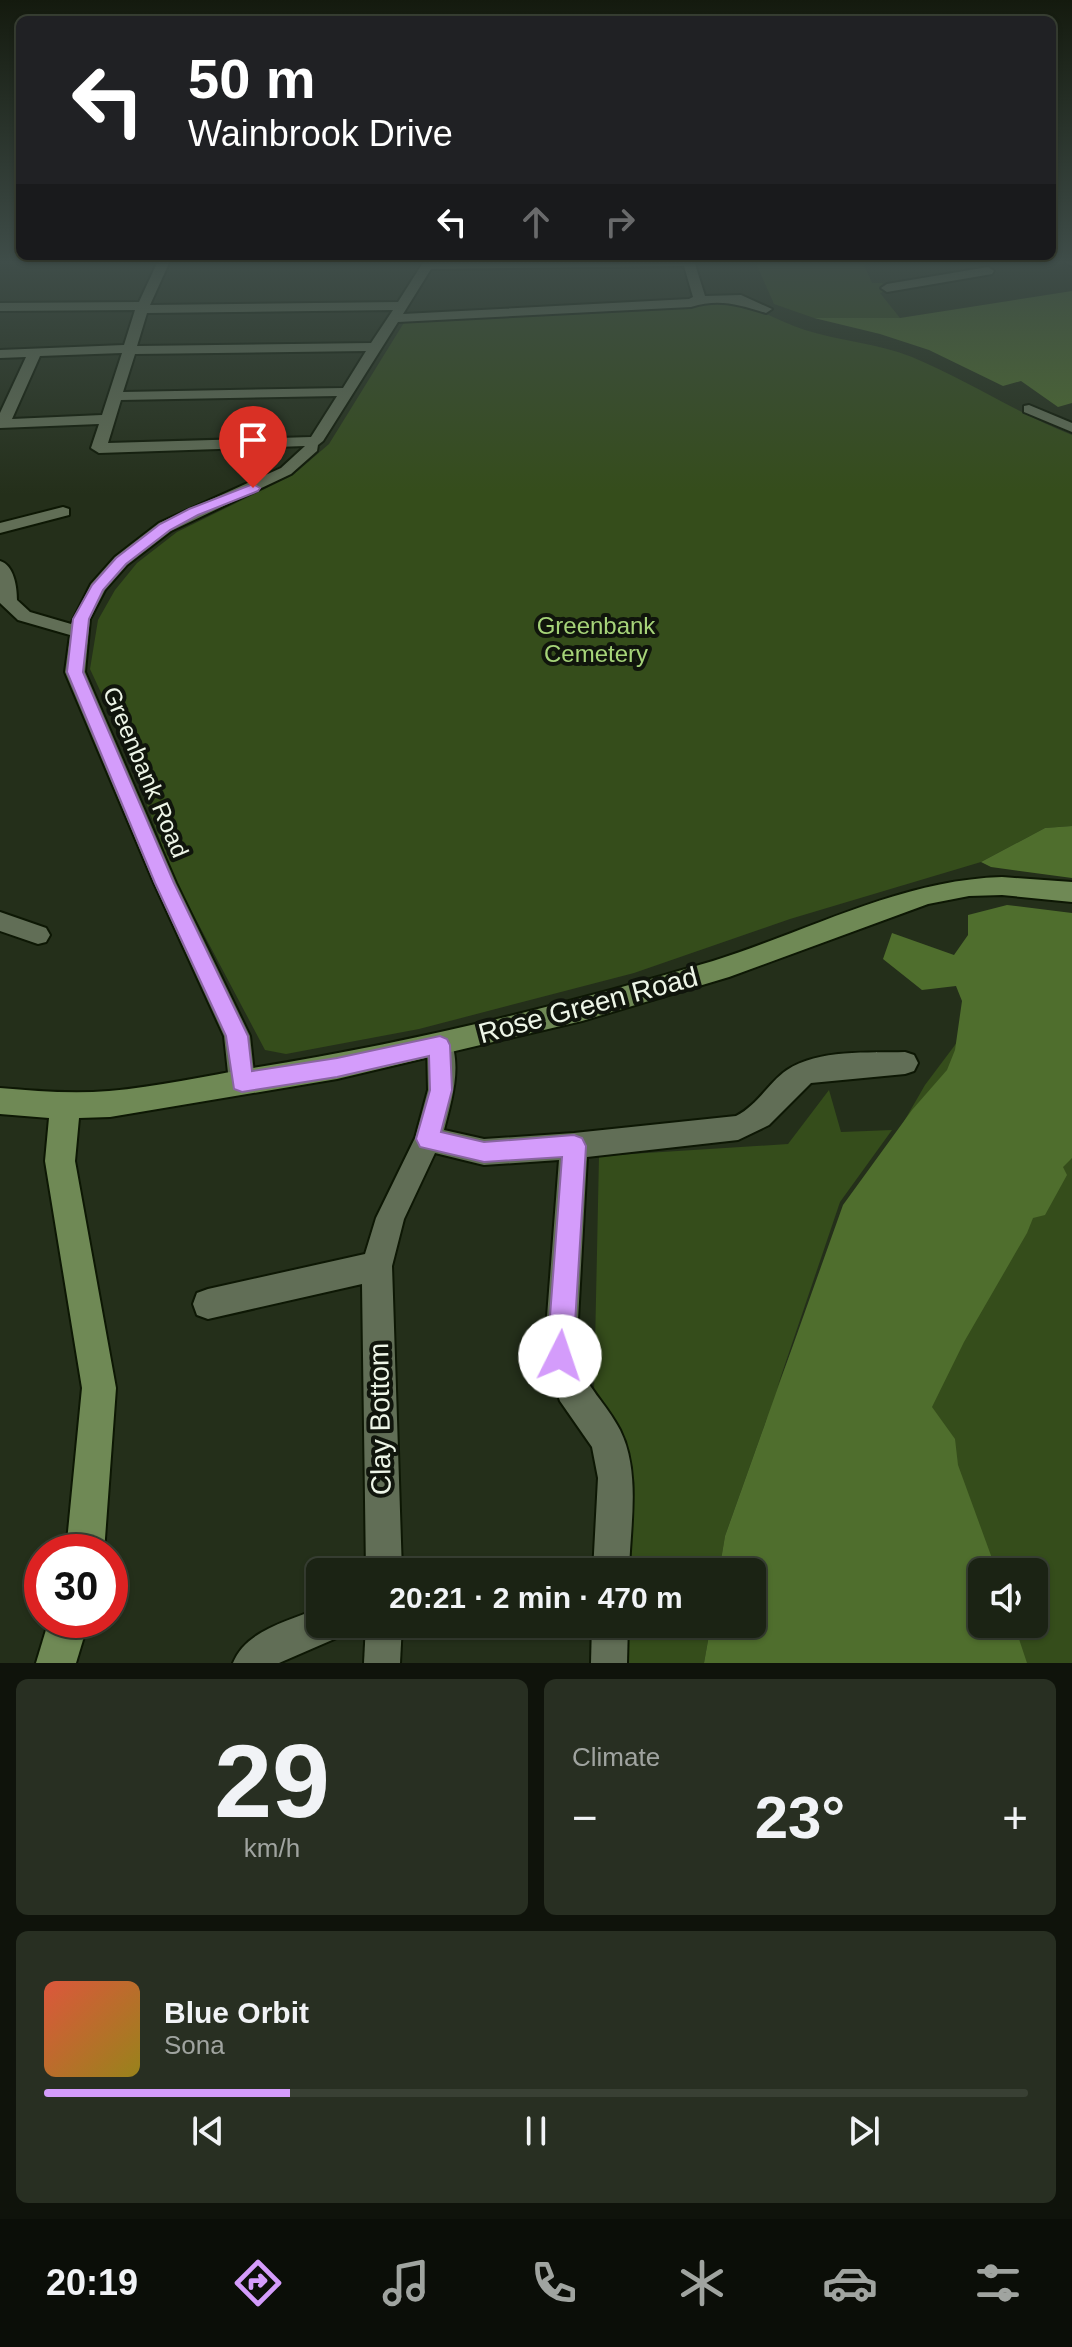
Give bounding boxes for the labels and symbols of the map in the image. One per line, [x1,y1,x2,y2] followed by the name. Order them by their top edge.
[219,406,287,488] pin
[537,612,656,667] park label: Greenbank Cemetery
[98,683,194,861] street label: Greenbank Road
[475,961,701,1049] street label: Rose Green Road
[518,1314,602,1398] position arrow
[363,1342,397,1496] street label: Clay Bottom
[24,1534,128,1638] speed limit sign: 30

